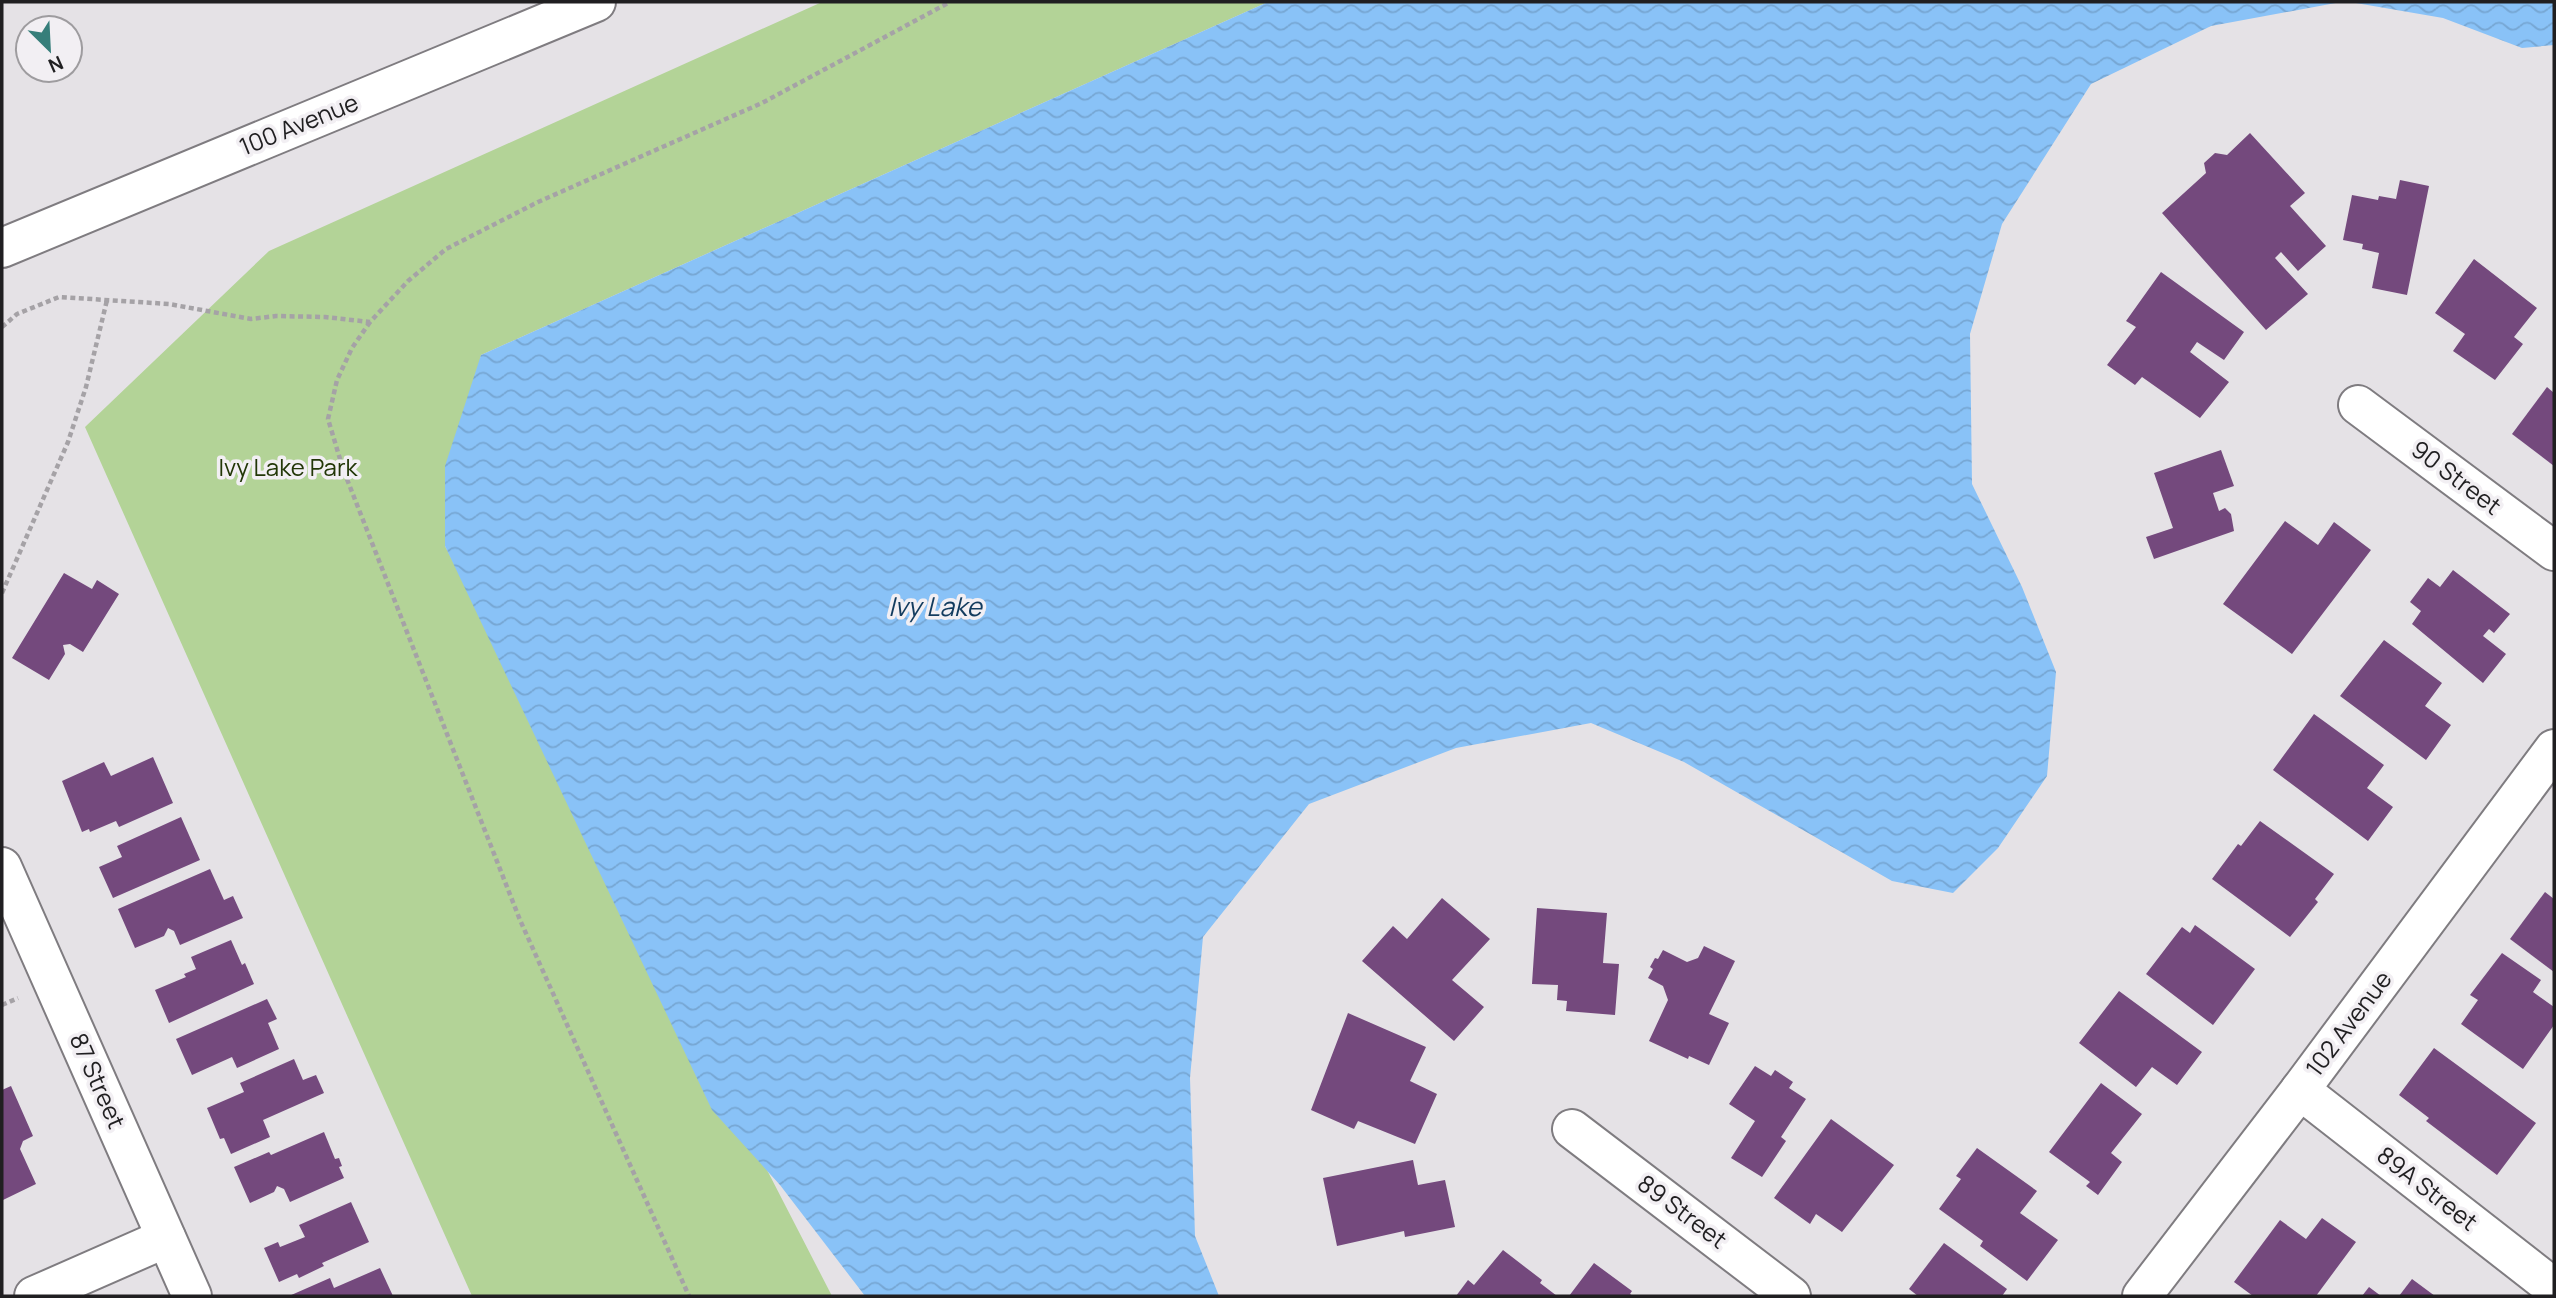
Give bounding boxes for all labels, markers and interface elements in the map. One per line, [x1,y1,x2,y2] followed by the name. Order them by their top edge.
[14,14,84,84] north arrow
[44,50,67,79] text: N
[234,85,363,162] street label: 100 Avenue
[2405,432,2509,522] street label: 90 Street
[218,450,359,483] park label: Ivy Lake Park
[888,588,984,624] water label: Ivy Lake
[2297,963,2398,1083] street label: 102 Avenue
[63,1027,134,1133] street label: 87 Street
[2371,1138,2485,1238] street label: 89A Street
[1631,1166,1734,1255] street label: 89 Street

